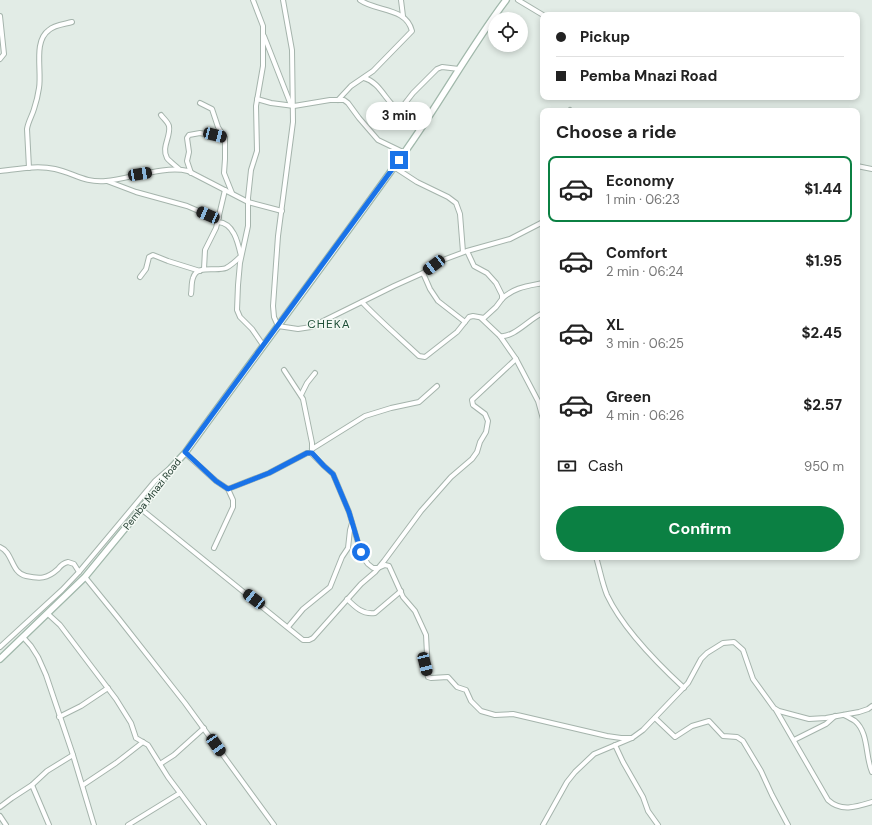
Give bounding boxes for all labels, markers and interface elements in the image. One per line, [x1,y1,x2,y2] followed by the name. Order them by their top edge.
[488,12,528,52] map controls
[488,12,528,52] button: locate
[580,27,630,47] text: Pickup
[580,66,717,86] text: Pemba Mnazi Road
[366,102,432,130] callout: 3 min
[382,107,416,124] text: 3 min
[556,120,677,144] text: Choose a ride
[202,126,228,144] car
[390,151,408,169] route end
[127,166,153,182] car
[558,171,594,207] icon: car
[606,171,674,191] text: Economy
[804,179,842,199] text: $1.44
[606,191,680,208] text: 1 min · 06:23
[195,205,221,225] car
[558,243,594,279] icon: car
[606,243,667,263] text: Comfort
[805,251,842,271] text: $1.95
[421,253,447,277] car
[606,263,683,280] text: 2 min · 06:24
[558,315,594,351] icon: car
[606,315,624,335] text: XL
[307,316,351,332] district label: CHEKA
[801,323,842,343] text: $2.45
[606,335,684,352] text: 3 min · 06:25
[558,387,594,423] icon: car
[606,387,651,407] text: Green
[803,395,842,415] text: $2.57
[606,407,684,424] text: 4 min · 06:26
[556,455,578,477] icon: cash
[120,456,184,532] street label: Pemba Mnazi Road
[588,456,623,476] text: Cash
[804,458,844,475] text: 950 m
[556,506,844,552] button: Confirm
[352,543,370,561] route start
[241,587,267,611] car
[416,651,434,677] car
[204,732,228,758] car

